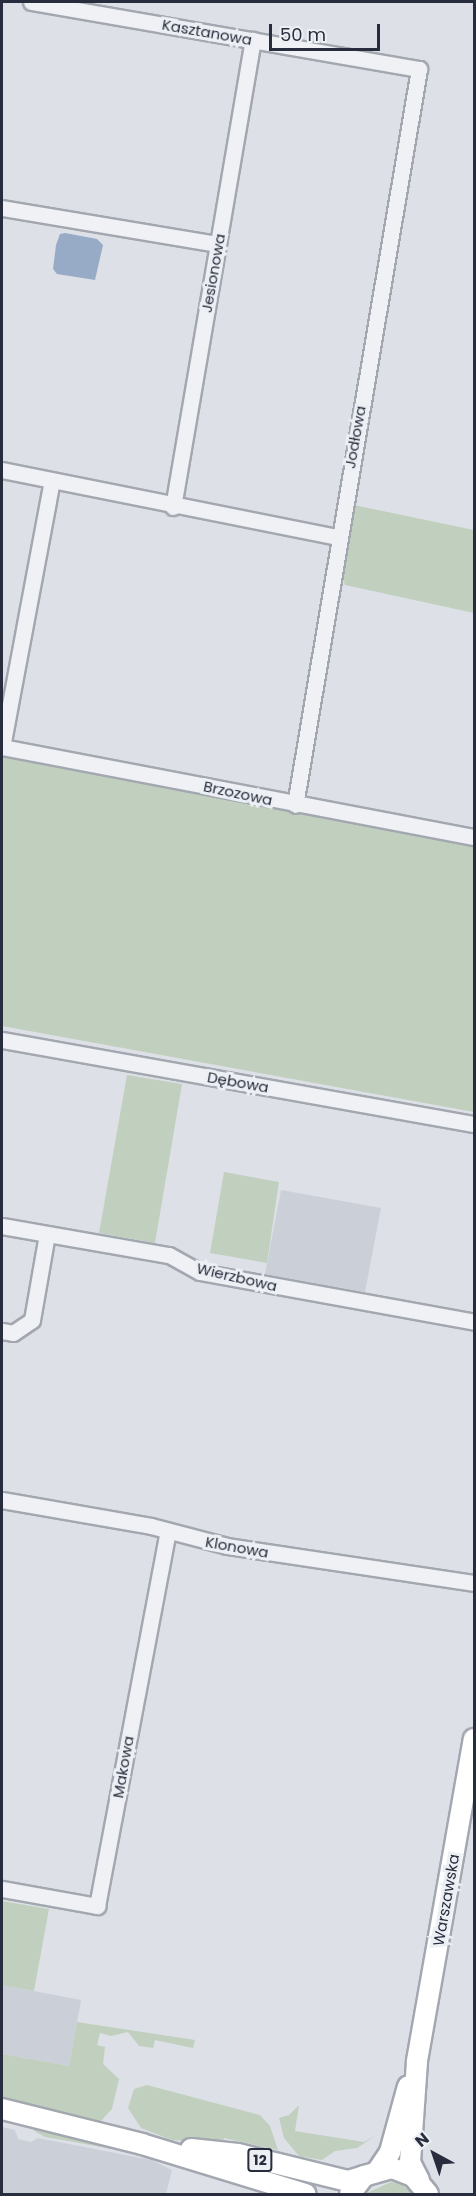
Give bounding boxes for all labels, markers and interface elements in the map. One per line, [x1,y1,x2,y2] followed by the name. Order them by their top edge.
[272,12,383,50] scale bar
[161,15,253,49] street label: Kasztanowa
[280,22,326,47] text: 50 m
[197,232,229,314] street label: Jesionowa
[341,404,369,470] street label: Jodłowa
[202,777,274,809] street label: Brzozowa
[206,1068,270,1096] street label: Dębowa
[195,1259,279,1295] street label: Wierzbowa
[204,1533,270,1561] street label: Klonowa
[109,1735,137,1799] street label: Makowa
[429,1853,463,1947] street label: Warszawska
[404,2124,464,2184] north arrow
[410,2127,434,2153] text: N
[246,2149,274,2171] road number: 12

